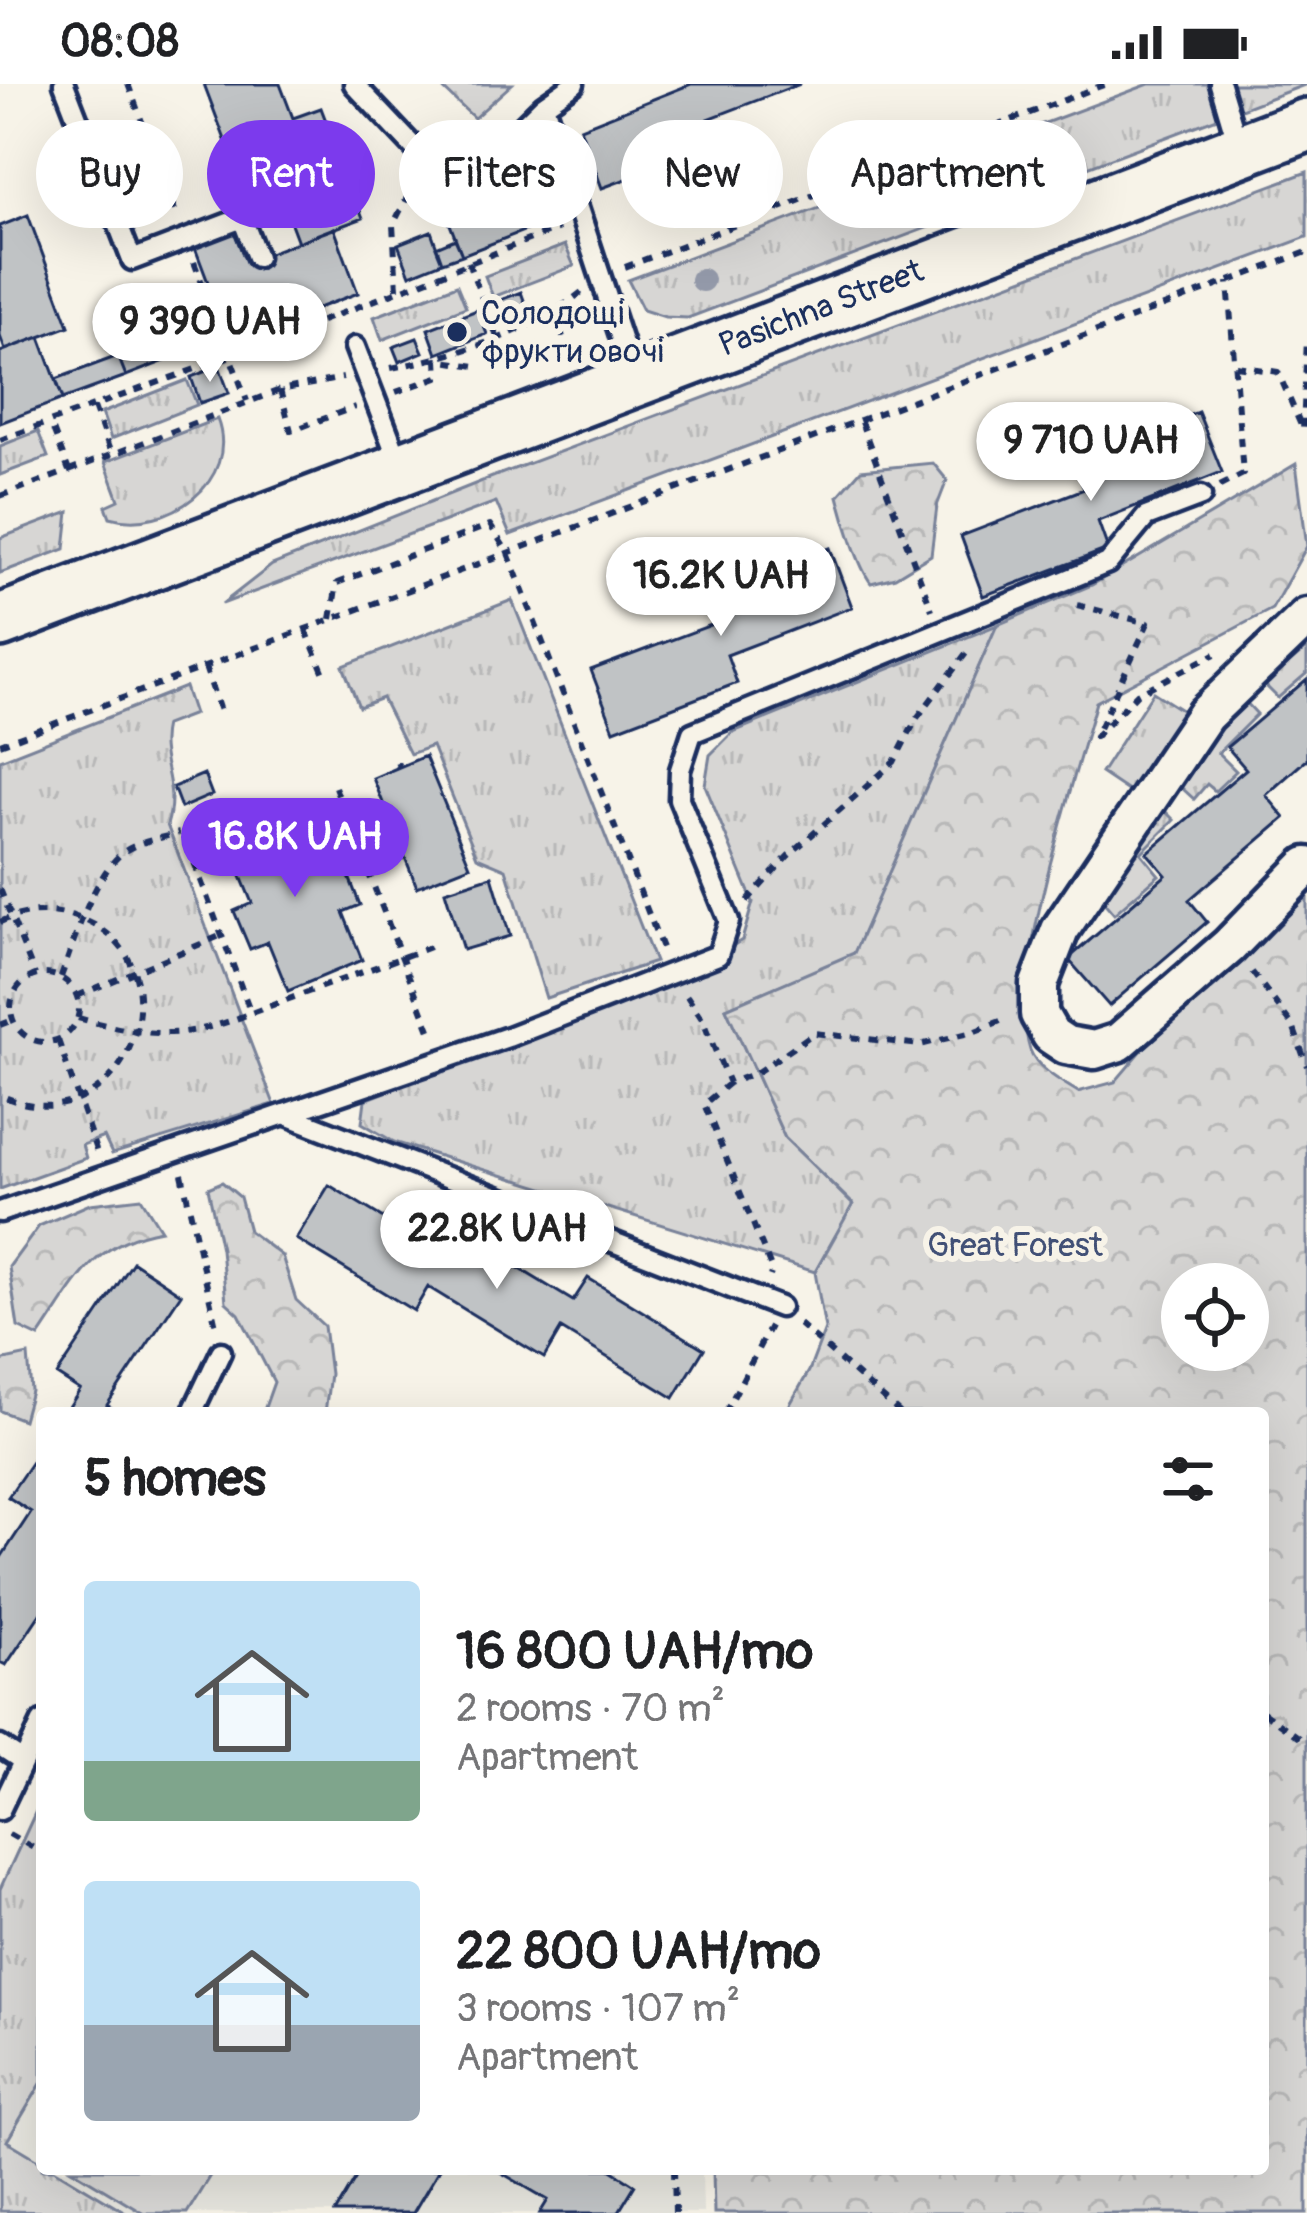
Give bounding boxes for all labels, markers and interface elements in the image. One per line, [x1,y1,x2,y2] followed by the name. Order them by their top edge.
[60,14,179,70] text: 08:08
[36,120,183,228] chip: Buy
[207,120,375,228] chip: Rent
[399,120,597,228] chip: Filters
[621,120,783,228] chip: New
[807,120,1087,228] chip: Apartment
[713,250,930,366] street label: Pasichna Street
[73,283,347,385] pin: 9 390 UAH
[481,293,664,372] place label: Солодощі фрукти овочі
[119,297,301,346] text: 9 390 UAH
[444,319,470,345] marker: Солодощі фрукти овочі
[954,402,1228,504] pin: 9 710 UAH
[1003,416,1179,465] text: 9 710 UAH
[584,537,858,639] pin: 16.2K UAH
[633,551,809,600] text: 16.2K UAH
[158,798,432,900] pin: 16.8K UAH
[208,812,382,861] text: 16.8K UAH
[360,1190,634,1292] pin: 22.8K UAH
[407,1204,587,1253] text: 22.8K UAH
[927,1225,1103,1266] park label: Great Forest
[1161,1263,1269,1371] map controls
[1161,1263,1269,1371] button: locate
[1155,1446,1221,1512] icon: filters
[84,1447,266,1511] text: 5 homes
[456,1620,813,1684] text: 16 800 UAH/mo
[180,1629,324,1773] icon: home
[456,1684,725,1733] text: 2 rooms · 70 m²
[456,1733,638,1782] text: Apartment
[456,1920,821,1984] text: 22 800 UAH/mo
[180,1929,324,2073] icon: home
[456,1984,740,2033] text: 3 rooms · 107 m²
[456,2033,638,2082] text: Apartment

